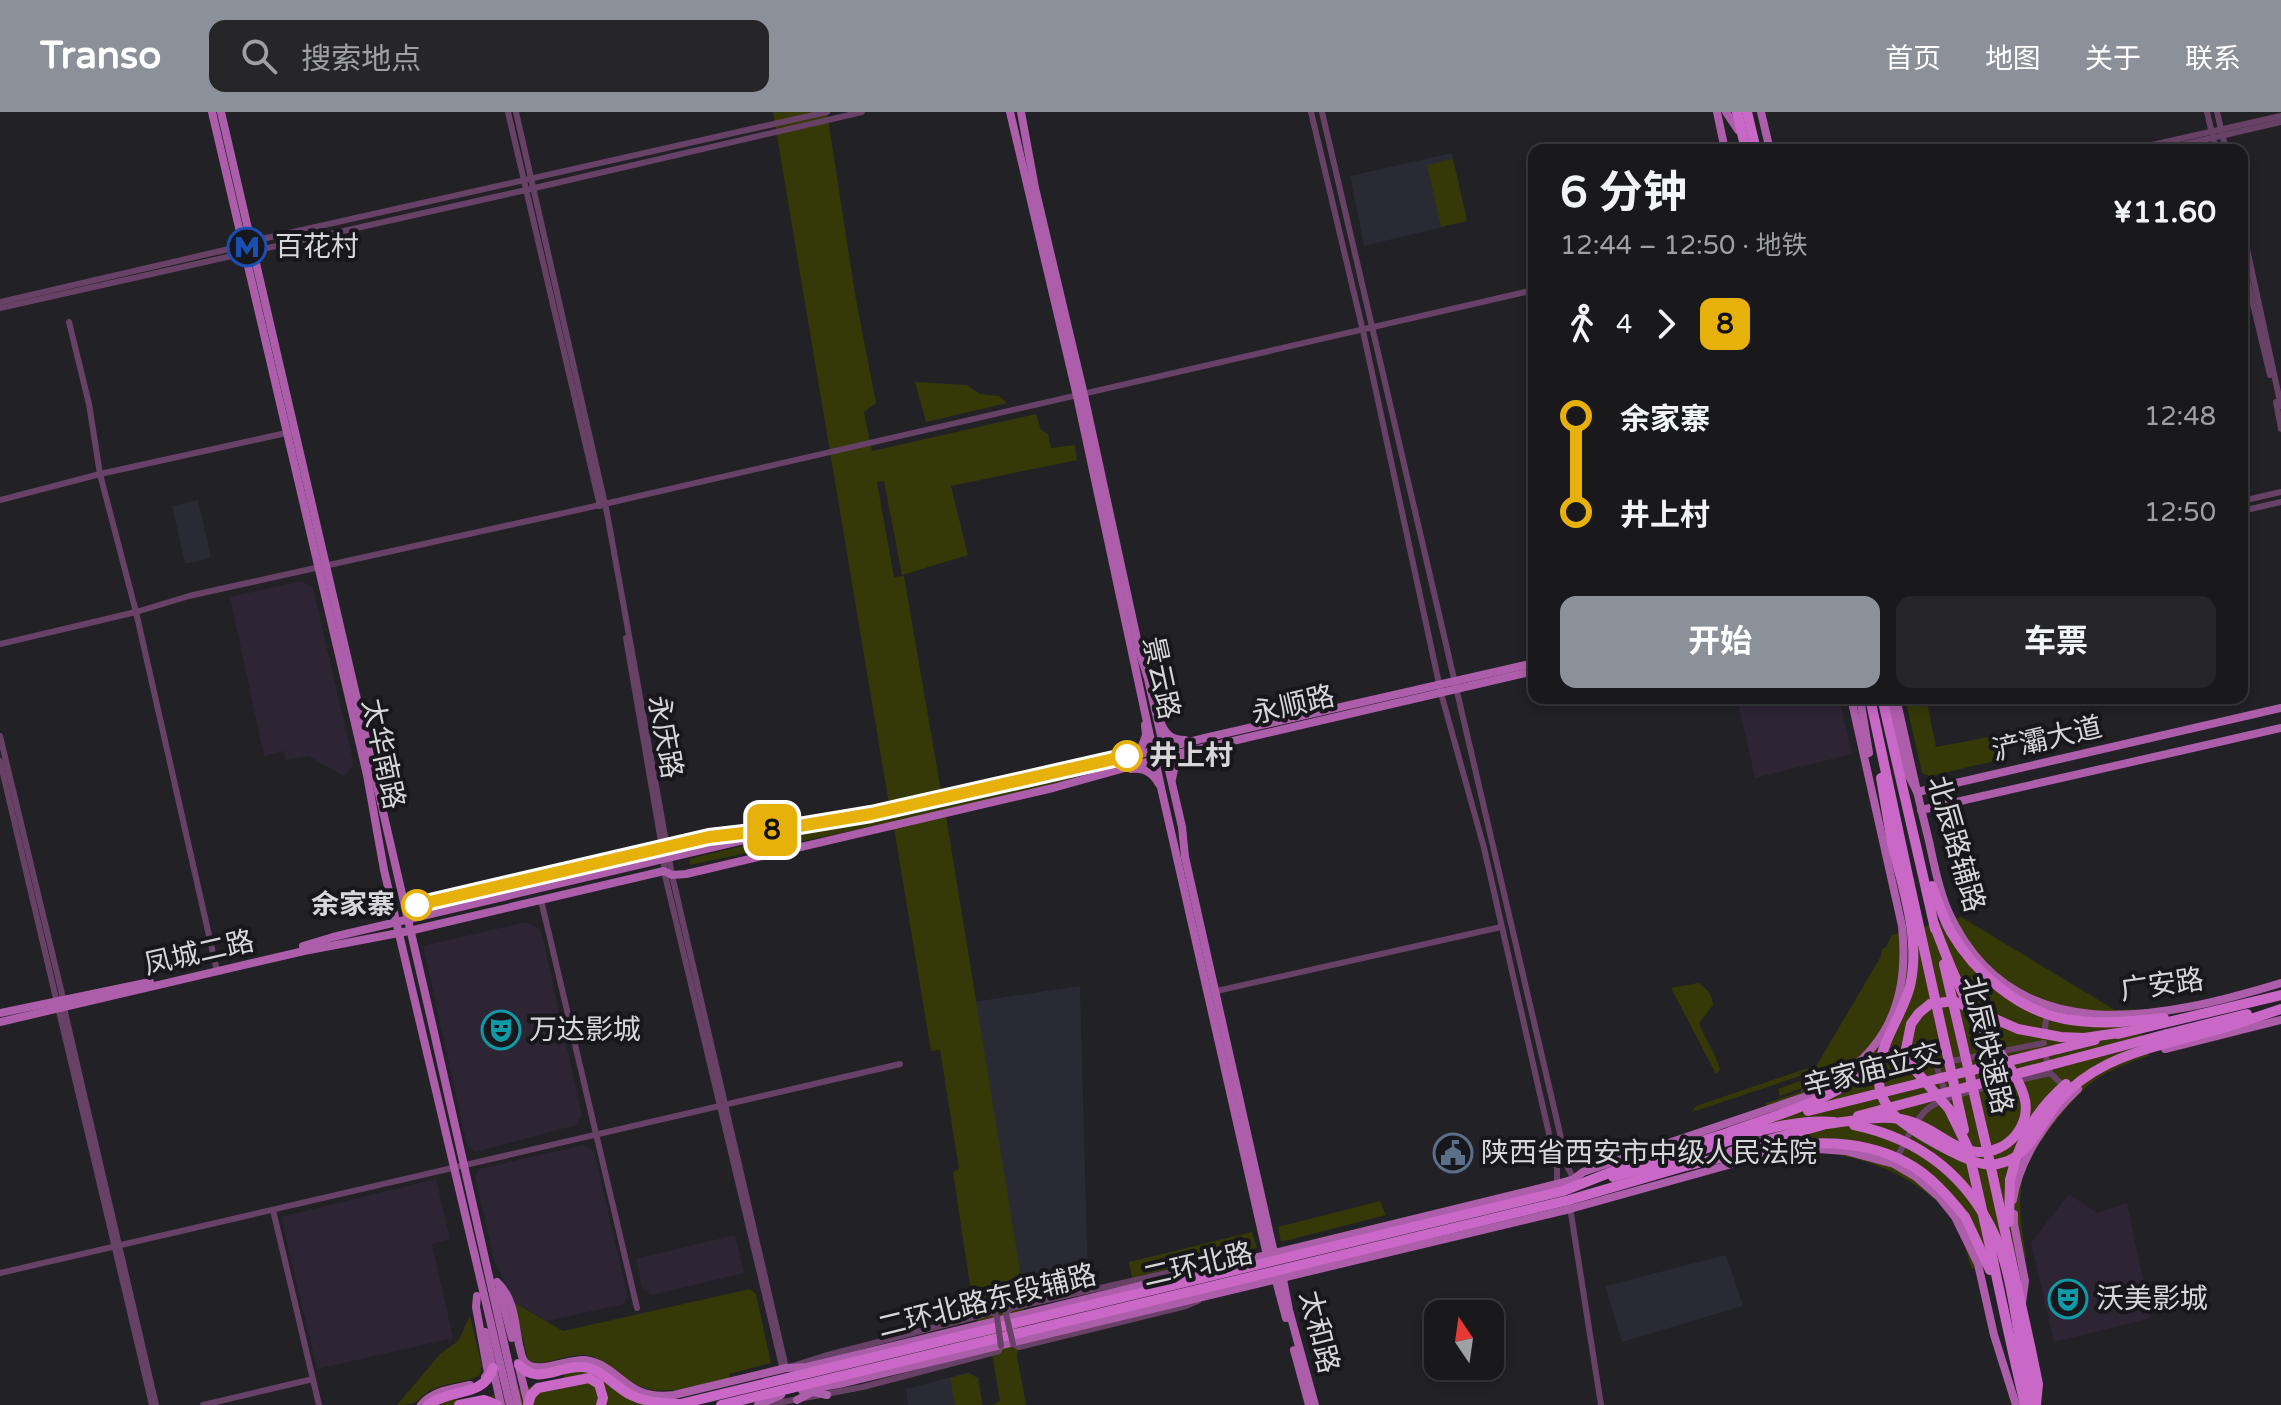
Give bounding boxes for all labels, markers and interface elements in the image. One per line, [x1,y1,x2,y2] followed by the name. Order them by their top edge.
[209,20,769,92] search box
[40,33,161,79] text: Transo
[237,34,281,78] icon: search
[301,41,421,78] text: 搜索地点
[1885,42,1941,76] text: 首页
[1985,42,2041,76] text: 地图
[2085,42,2141,76] text: 关于
[2185,42,2241,76] text: 联系
[1560,167,1687,220] text: 6 分钟
[2113,194,2216,231] text: ¥11.60
[226,226,268,268] metro station icon: 百花村
[275,230,359,264] place label: 百花村
[1560,230,1808,261] text: 12:44 – 12:50 · 地铁
[1560,302,1604,346] icon: walk
[1644,302,1688,346] icon: forward
[1716,307,1734,341] text: 8
[1616,309,1632,340] text: 4
[1620,401,1710,438] text: 余家寨
[2144,401,2216,432] text: 12:48
[1620,497,1710,534] text: 井上村
[2144,497,2216,528] text: 12:50
[1560,596,1880,688] button: 开始
[1896,596,2216,688] button: 车票
[1136,633,1186,723] street label: 景云路
[1248,679,1338,731] street label: 永顺路
[641,693,689,781] street label: 永庆路
[355,696,411,812] street label: 太华南路
[1989,710,2105,768] street label: 浐灞大道
[1149,739,1233,773] place label: 井上村
[1112,741,1142,771] marker: 井上村
[1920,772,1992,916] street label: 北辰路辅路
[746,804,798,856] line badge: 8
[763,813,781,847] text: 8
[311,888,395,922] place label: 余家寨
[402,890,432,920] marker: 余家寨
[141,924,257,982] street label: 凤城二路
[2118,962,2206,1008] street label: 广安路
[1955,973,2019,1117] street label: 北辰快速路
[480,1009,522,1051] theatre icon: 万达影城
[529,1013,641,1047] place label: 万达影城
[1800,1037,1944,1103] street label: 辛家庙立交
[1432,1132,1474,1174] public building icon: 陕西省西安市中级人民法院
[1481,1136,1817,1170] place label: 陕西省西安市中级人民法院
[1140,1236,1256,1294] street label: 二环北路
[874,1257,1100,1345] street label: 二环北路东段辅路
[2047,1278,2089,1320] theatre icon: 沃美影城
[2096,1282,2208,1316] place label: 沃美影城
[1292,1287,1346,1377] street label: 太和路
[1424,1300,1504,1380] north arrow
[1424,1300,1504,1380] map controls

